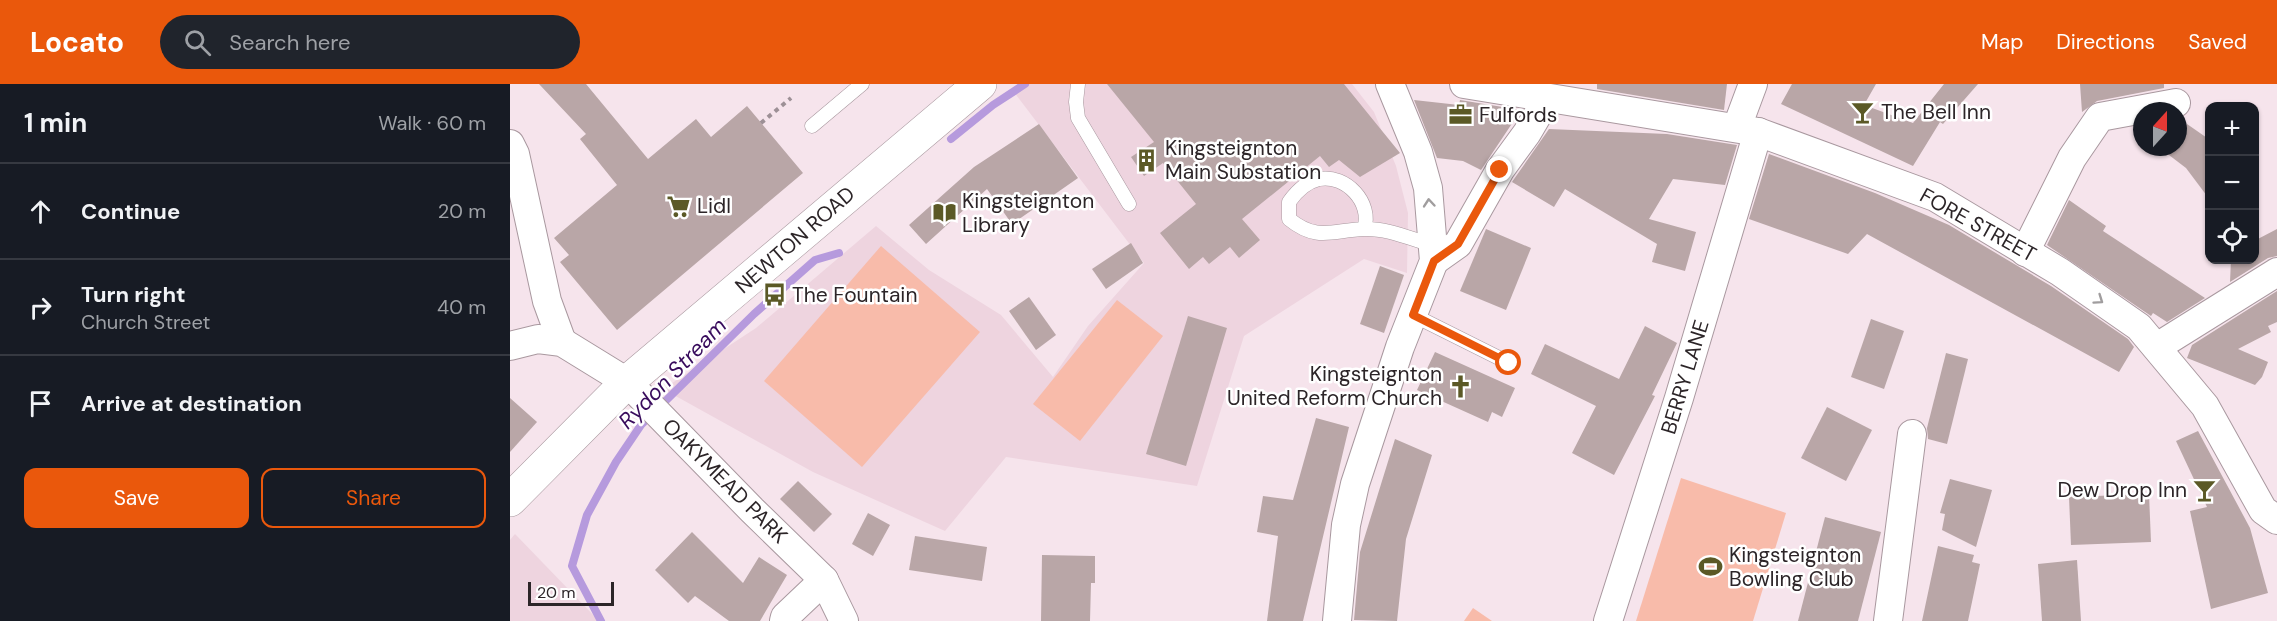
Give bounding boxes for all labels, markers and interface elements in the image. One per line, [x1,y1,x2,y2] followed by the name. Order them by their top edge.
[160,15,580,69] search box
[30,24,124,61] text: Locato
[181,26,214,59] icon: search
[229,28,351,57] text: Search here
[1981,28,2023,56] text: Map
[2056,28,2155,56] text: Directions
[2188,28,2247,56] text: Saved
[1881,98,1991,126] place label: The Bell Inn
[1850,99,1876,125] bar icon: The Bell Inn
[1479,101,1557,129] place label: Fulfords
[1448,102,1474,128] office icon: Fulfords
[2133,102,2187,156] north arrow
[2205,102,2259,264] map controls
[2205,102,2259,156] button: +
[24,106,87,140] text: 1 min
[378,110,486,136] text: Walk · 60 m
[1165,134,1321,186] place label: Kingsteignton Main Substation
[1134,147,1160,173] building icon: Kingsteignton Main Substation
[1486,156,1512,182] route end
[2205,156,2259,210] button: −
[729,180,861,300] street label: NEWTON ROAD
[1915,181,2041,269] street label: FORE STREET
[962,187,1094,239] place label: Kingsteignton Library
[697,192,731,220] place label: Lidl
[666,193,692,219] supermarket icon: Lidl
[24,195,57,228] icon: ahead
[81,197,180,226] text: Continue
[438,198,486,224] text: 20 m
[1423,198,1436,207] one-way arrow
[931,200,957,226] library icon: Kingsteignton Library
[2205,210,2259,264] button: locate
[81,280,186,309] text: Turn right
[792,281,917,309] place label: The Fountain
[761,282,787,308] bus stop icon: The Fountain
[24,291,57,324] icon: right
[2093,293,2104,304] one-way arrow
[437,294,486,320] text: 40 m
[81,309,210,335] text: Church Street
[612,312,733,435] water label: Rydon Stream
[1654,316,1716,438] street label: BERRY LANE
[1495,349,1521,375] route start
[1227,360,1442,412] place label: Kingsteignton United Reform Church
[1447,373,1473,399] church icon: Kingsteignton United Reform Church
[24,387,57,420] icon: arrive
[81,389,302,418] text: Arrive at destination
[656,412,794,550] street label: OAKYMEAD PARK
[24,468,249,528] button: Save
[261,468,486,528] button: Share
[2057,476,2187,504] place label: Dew Drop Inn
[2192,477,2218,503] bar icon: Dew Drop Inn
[1729,541,1861,593] place label: Kingsteignton Bowling Club
[1698,554,1724,580] sports icon: Kingsteignton Bowling Club
[528,579,614,606] scale bar
[537,582,576,603] text: 20 m

